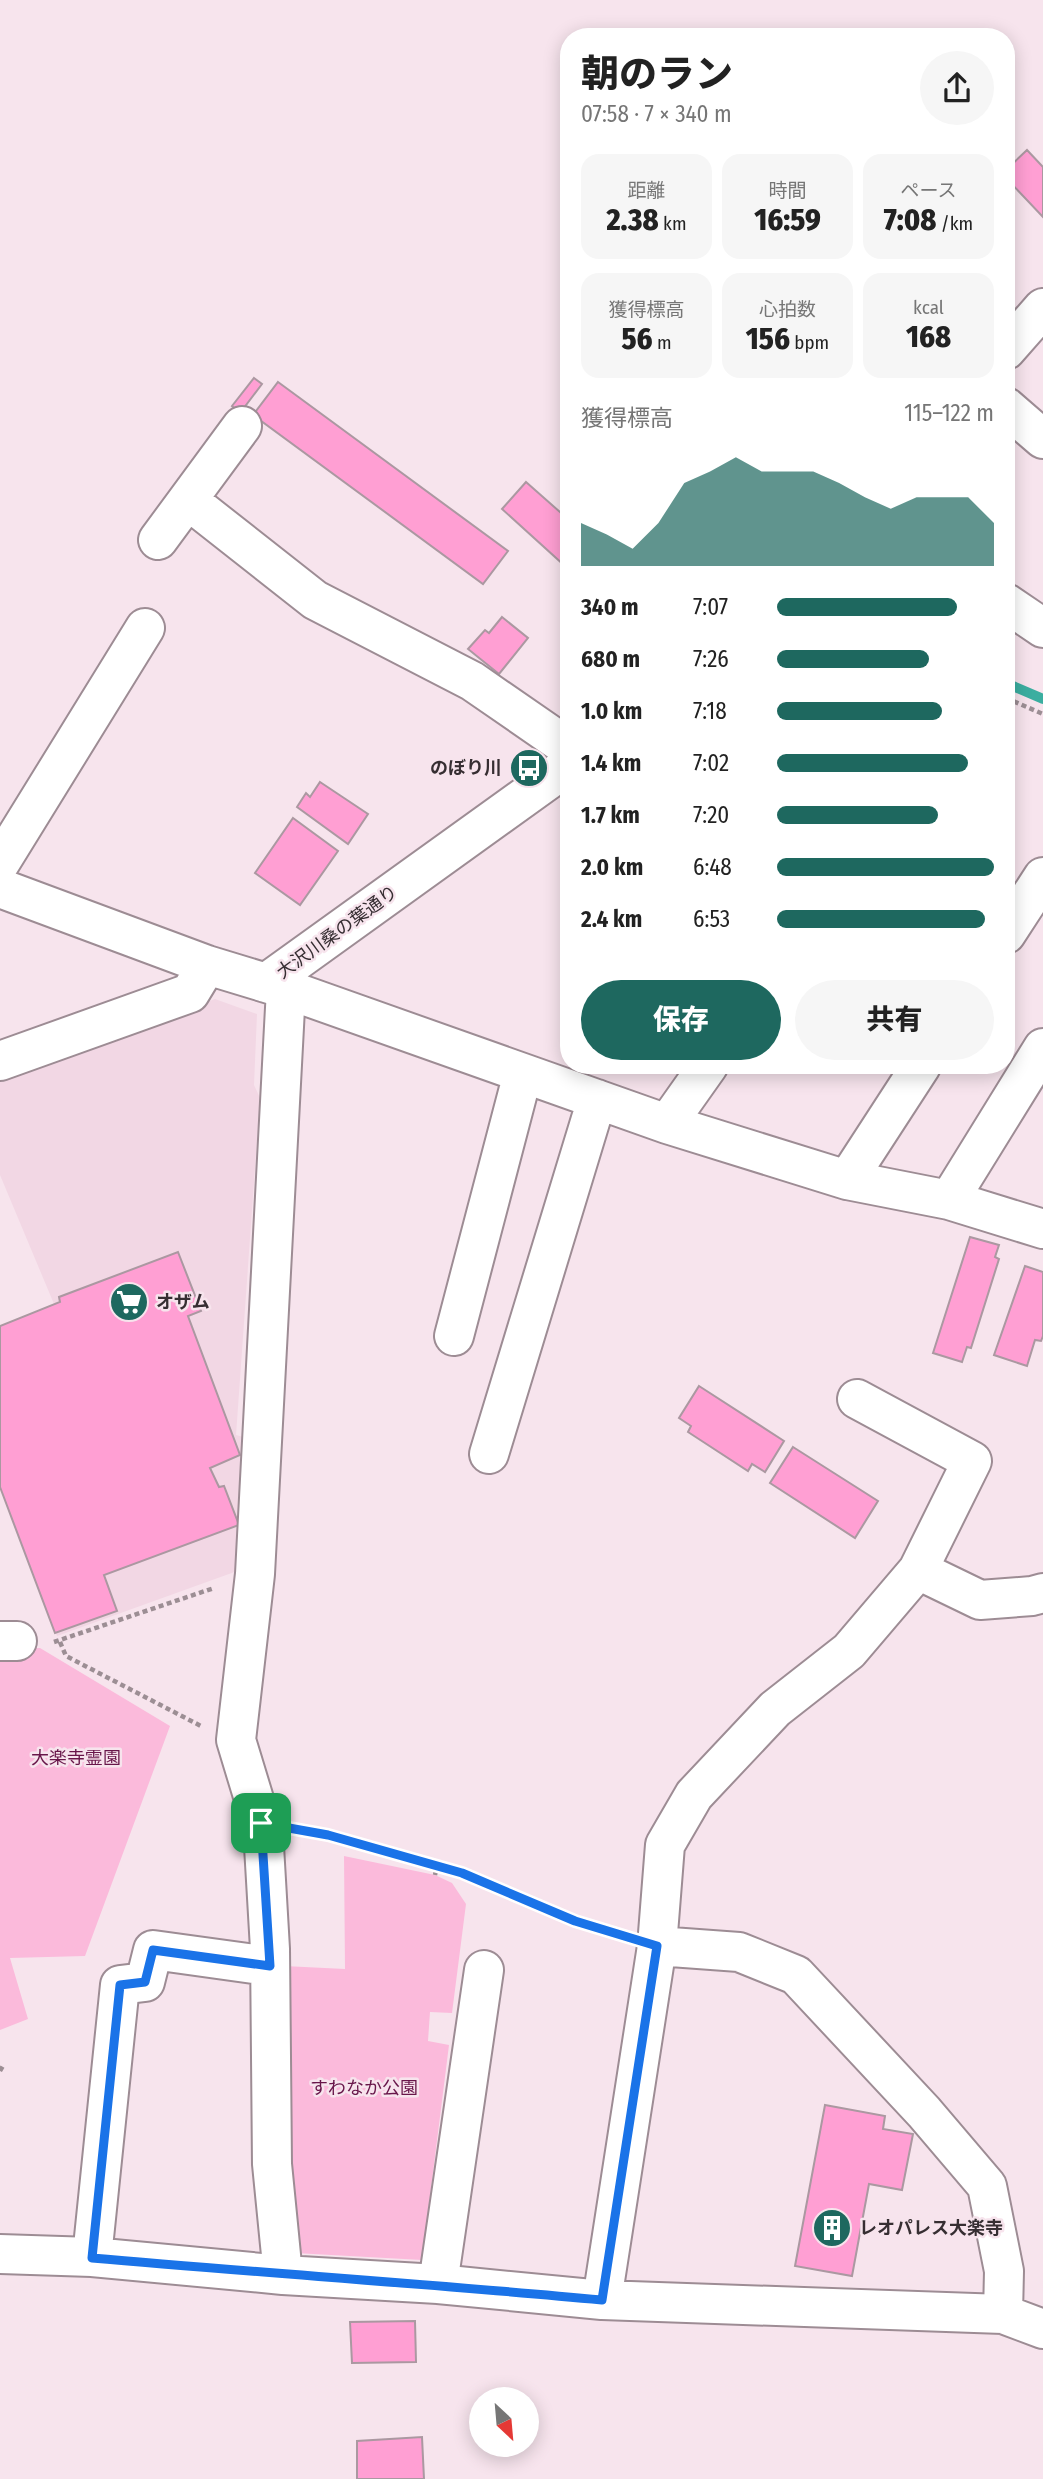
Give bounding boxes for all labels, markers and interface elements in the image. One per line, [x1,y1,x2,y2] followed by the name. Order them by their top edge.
[581,51,733,97] text: 朝のラン
[920,51,994,125] button: share
[581,100,732,128] text: 07:58 · 7 × 340 m
[627,179,666,202] text: 距離
[768,179,807,202] text: 時間
[900,179,957,202] text: ペース
[606,202,659,238] text: 2.38
[754,202,821,238] text: 16:59
[884,202,936,238] text: 7:08
[659,212,687,235] text: km
[936,212,973,235] text: /km
[913,296,944,319] text: kcal
[608,298,685,321] text: 獲得標高
[759,298,816,321] text: 心拍数
[906,319,951,355] text: 168
[621,321,652,357] text: 56
[746,321,790,357] text: 156
[652,331,672,354] text: m
[790,331,829,354] text: bpm
[904,399,994,427] text: 115–122 m
[581,404,673,432] text: 獲得標高
[581,593,639,621] text: 340 m
[693,593,728,621] text: 7:07
[581,645,640,673] text: 680 m
[693,645,729,673] text: 7:26
[581,697,642,725] text: 1.0 km
[693,697,727,725] text: 7:18
[508,747,550,789] bus stop icon: のぼり川
[581,749,641,777] text: 1.4 km
[693,749,729,777] text: 7:02
[430,757,502,779] place label: のぼり川
[581,801,640,829] text: 1.7 km
[693,801,729,829] text: 7:20
[581,853,643,881] text: 2.0 km
[693,853,732,881] text: 6:48
[272,881,402,983] street label: 大沢川桑の葉通り
[581,905,642,933] text: 2.4 km
[693,905,730,933] text: 6:53
[581,980,781,1060] button: 保存
[795,980,994,1060] button: 共有
[108,1281,150,1323] supermarket icon: オザム
[156,1291,210,1313] place label: オザム
[31,1747,121,1769] park label: 大楽寺霊園
[231,1793,291,1853] pin
[242,1804,280,1842] icon: arrive
[310,2077,418,2099] park label: すわなか公園
[811,2207,853,2249] building icon: レオパレス大楽寺
[859,2217,1003,2239] place label: レオパレス大楽寺
[469,2387,539,2457] north arrow
[469,2387,539,2457] map controls

